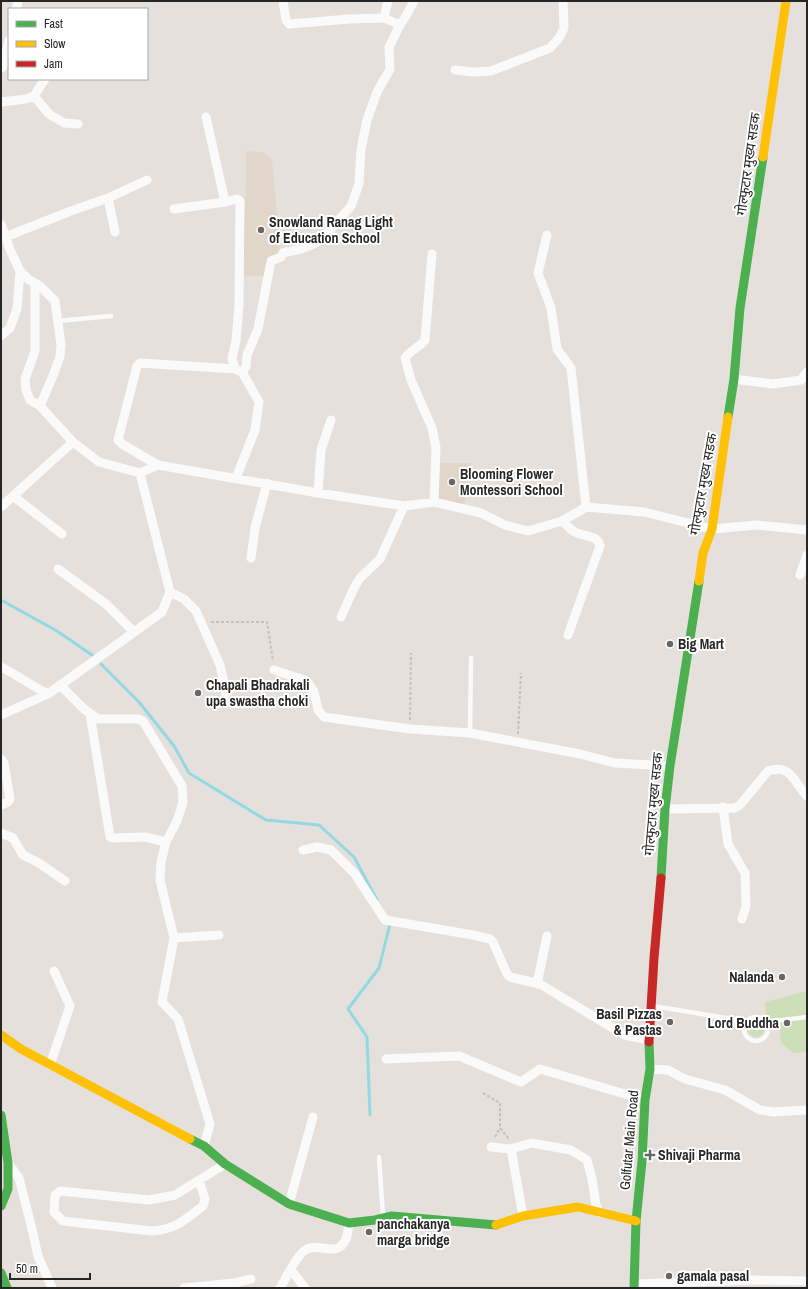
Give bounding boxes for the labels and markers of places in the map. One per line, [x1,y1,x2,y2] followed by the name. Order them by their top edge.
[269,213,393,247] place label: Snowland Ranag Light of Education School
[256,225,266,235] marker: Snowland Ranag Light of Education School
[460,465,563,499] place label: Blooming Flower Montessori School
[447,477,457,487] marker: Blooming Flower Montessori School
[678,635,724,653] place label: Big Mart
[665,639,675,649] marker: Big Mart
[206,676,309,710] place label: Chapali Bhadrakali upa swastha choki
[193,688,203,698] marker: Chapali Bhadrakali upa swastha choki
[729,968,775,986] place label: Nalanda
[777,972,787,982] marker: Nalanda
[596,1005,662,1039] place label: Basil Pizzas & Pastas
[708,1014,780,1032] place label: Lord Buddha
[665,1017,675,1027] marker: Basil Pizzas & Pastas
[782,1018,792,1028] marker: Lord Buddha
[658,1146,741,1164] place label: Shivaji Pharma
[645,1150,655,1160] marker: Shivaji Pharma
[377,1215,450,1249] place label: panchakanya marga bridge
[364,1227,374,1237] marker: panchakanya marga bridge
[677,1267,749,1285] place label: gamala pasal
[664,1271,674,1281] marker: gamala pasal

